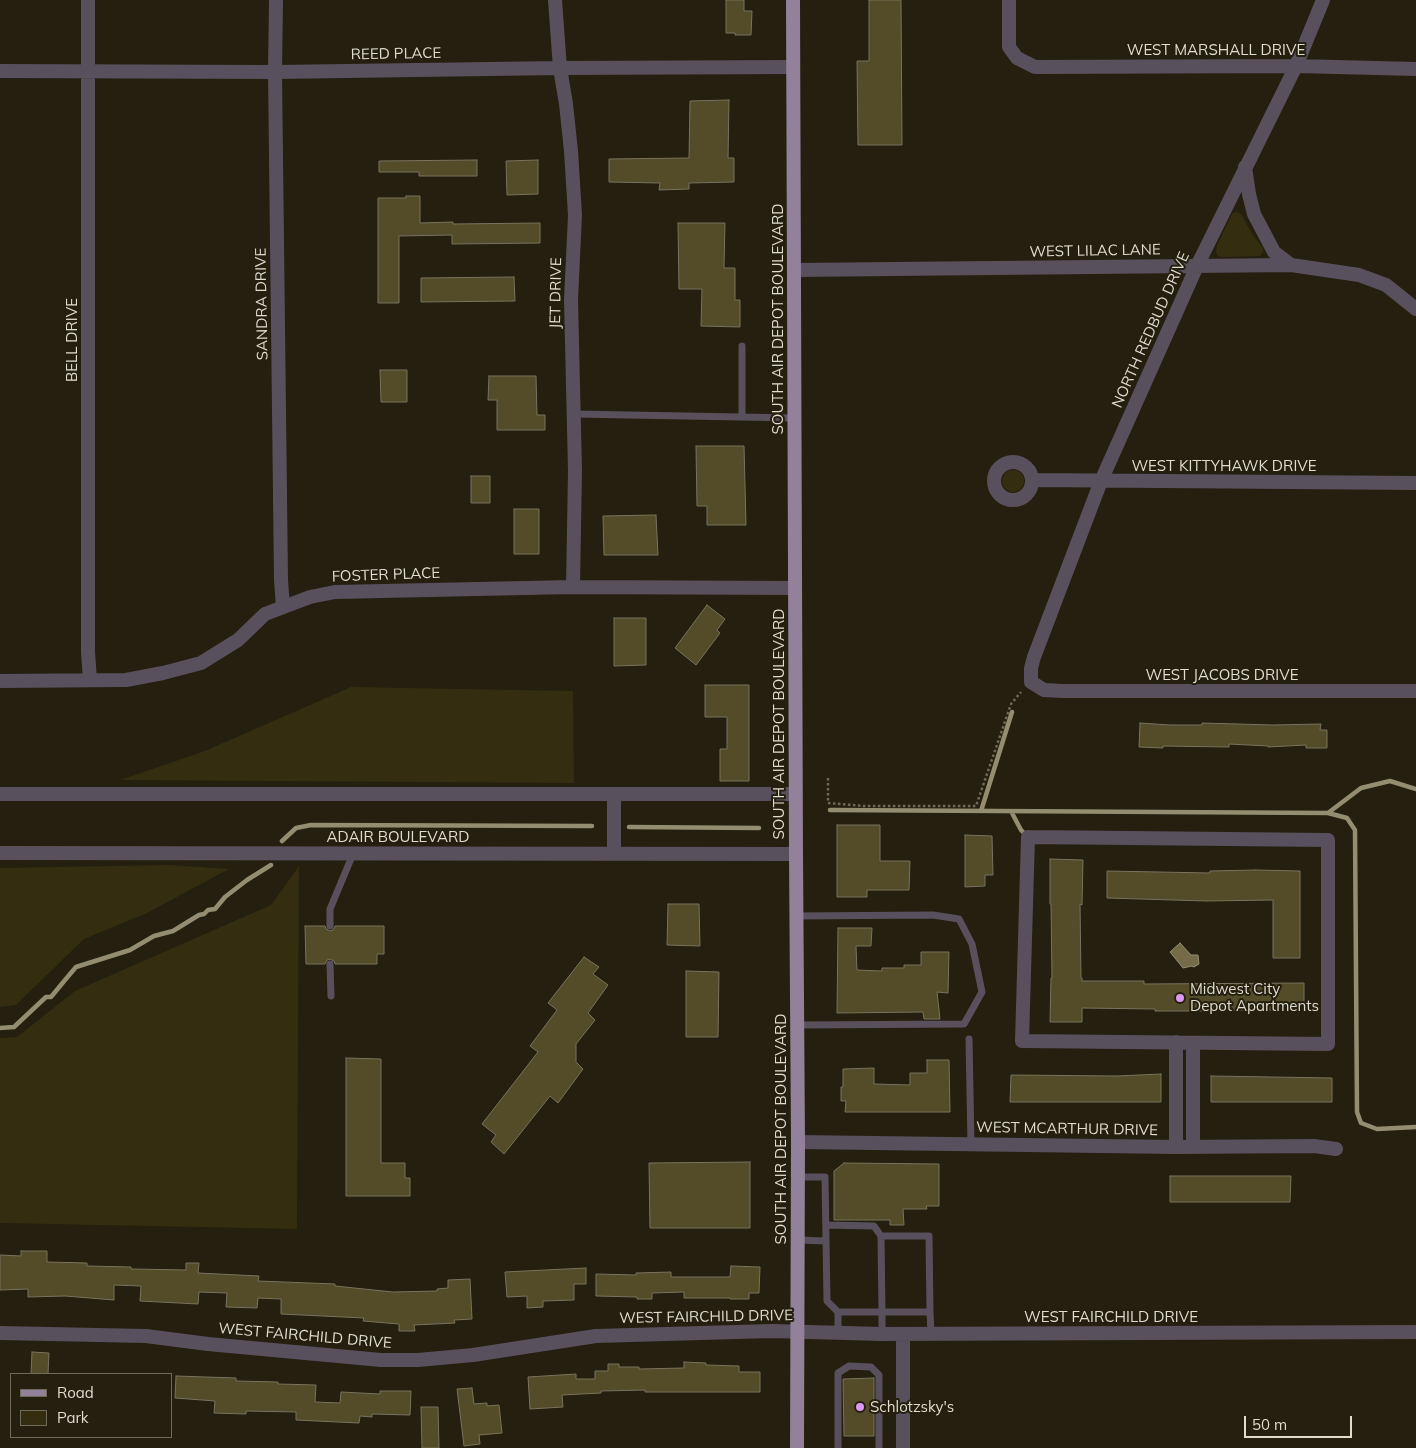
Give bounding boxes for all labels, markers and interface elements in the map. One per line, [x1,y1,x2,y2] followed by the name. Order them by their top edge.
[1127,41,1305,59] street label: WEST MARSHALL DRIVE
[351,44,441,64] street label: REED PLACE
[769,204,787,434] street label: SOUTH AIR DEPOT BOULEVARD
[1029,241,1161,261] street label: WEST LILAC LANE
[252,248,272,360] street label: SANDRA DRIVE
[1108,249,1194,411] street label: NORTH REDBUD DRIVE
[546,257,566,329] street label: JET DRIVE
[63,298,81,382] street label: BELL DRIVE
[1131,457,1317,475] street label: WEST KITTYHAWK DRIVE
[331,564,441,586] street label: FOSTER PLACE
[770,609,788,839] street label: SOUTH AIR DEPOT BOULEVARD
[1146,666,1298,684] street label: WEST JACOBS DRIVE
[326,828,470,846] street label: ADAIR BOULEVARD
[1190,980,1319,1015] place label: Midwest City Depot Apartments
[1174,992,1186,1004] marker: Midwest City Depot Apartments
[772,1014,790,1244] street label: SOUTH AIR DEPOT BOULEVARD
[976,1118,1158,1140] street label: WEST MCARTHUR DRIVE
[619,1306,793,1328] street label: WEST FAIRCHILD DRIVE
[1024,1308,1198,1326] street label: WEST FAIRCHILD DRIVE
[218,1319,392,1353] street label: WEST FAIRCHILD DRIVE
[10,1373,172,1438] legend
[57,1383,94,1402] text: Road
[870,1398,954,1416] place label: Schlotzsky's
[854,1401,866,1413] marker: Schlotzsky's
[1246,1406,1354,1438] scale bar
[57,1408,89,1427] text: Park
[1252,1415,1287,1434] text: 50 m

